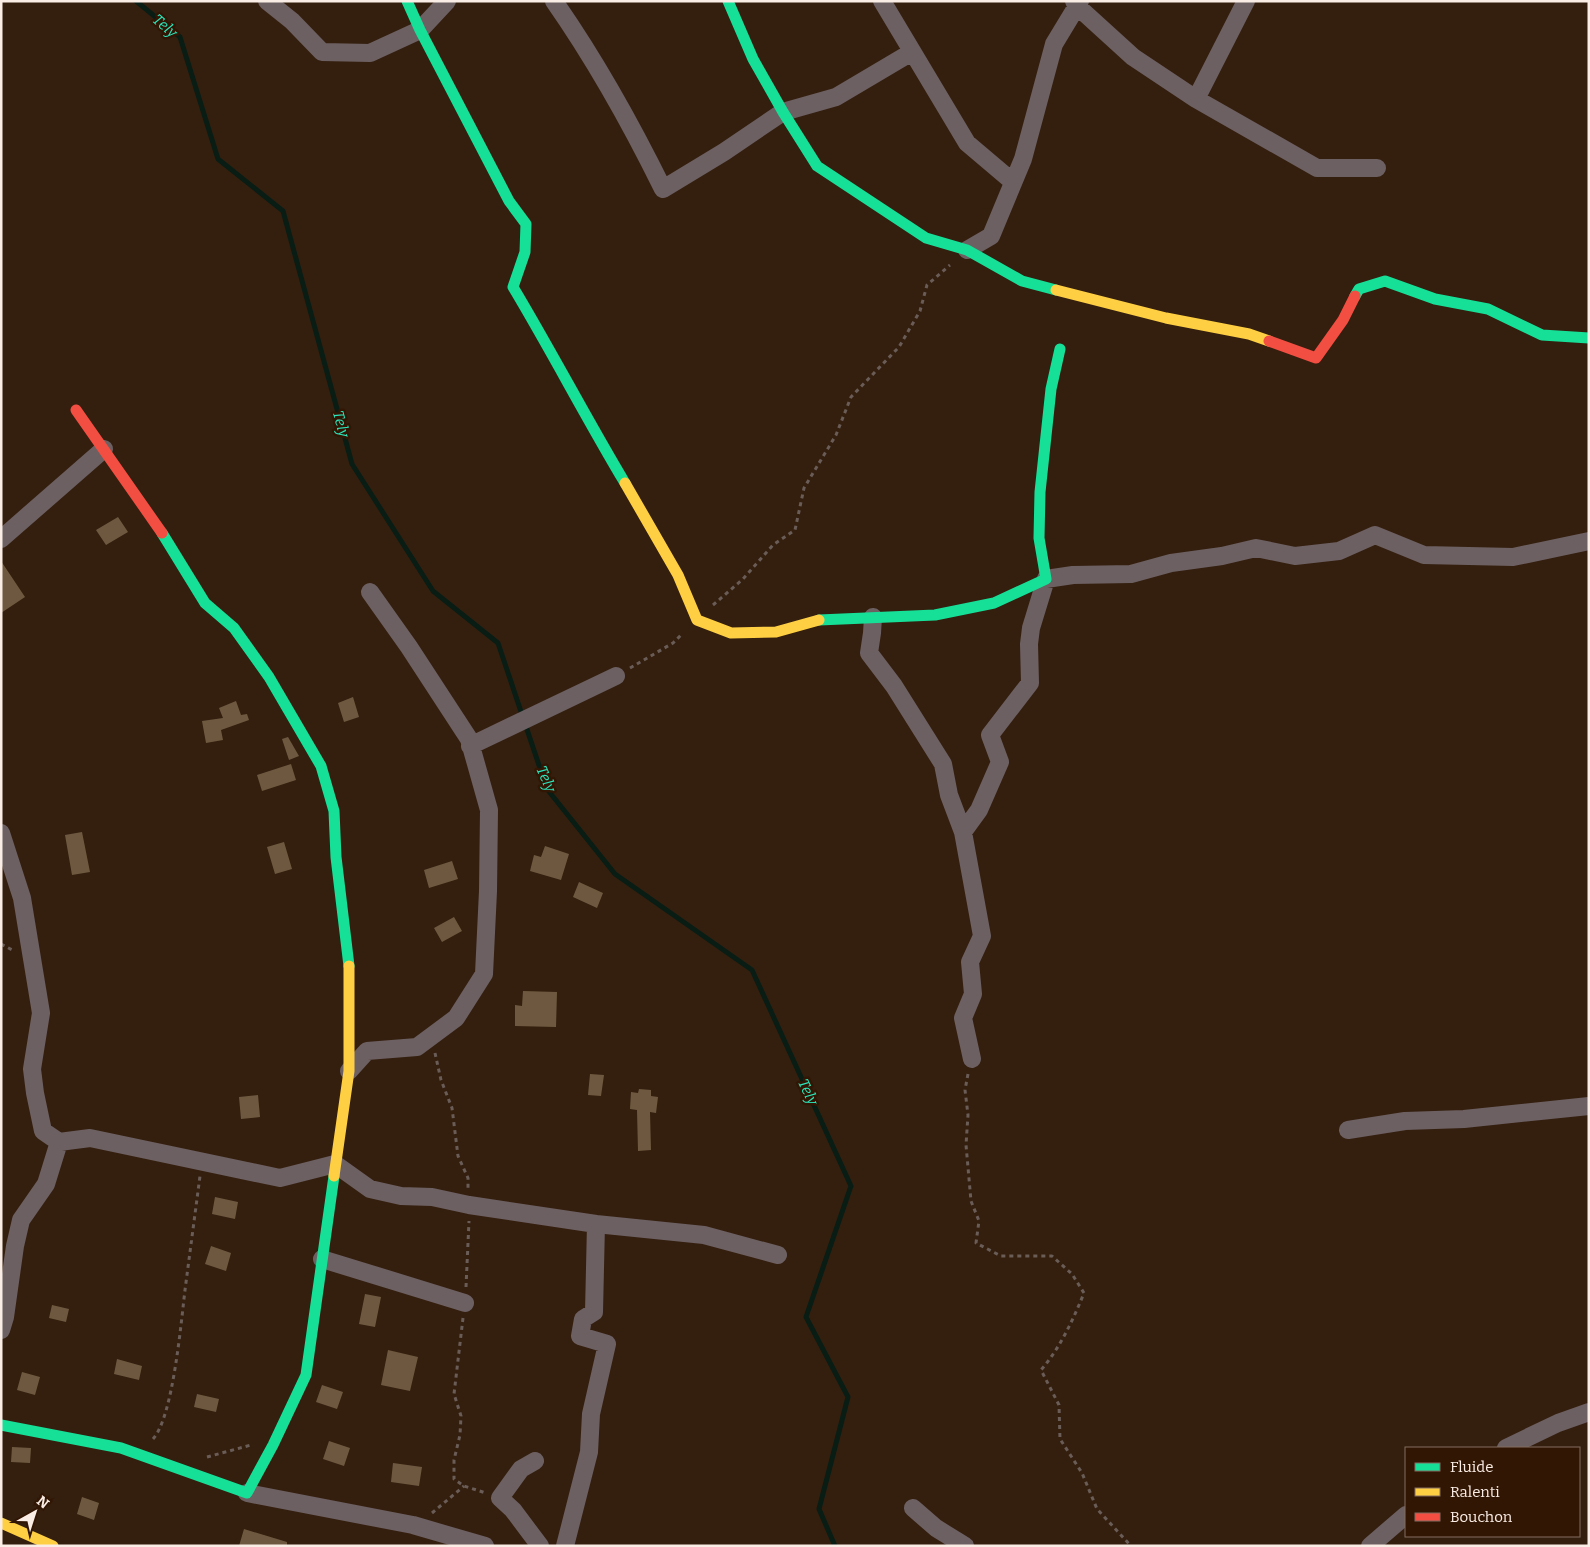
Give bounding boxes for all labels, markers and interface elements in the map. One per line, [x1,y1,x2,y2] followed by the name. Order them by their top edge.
[149,10,182,42] water label: Tely
[329,409,354,441] water label: Tely
[532,763,560,796] water label: Tely
[794,1076,822,1109] water label: Tely
[1405,1447,1580,1537] legend
[1450,1458,1493,1476] text: Fluide
[1450,1483,1500,1501] text: Ralenti
[10,1487,60,1537] north arrow
[33,1492,53,1512] text: N
[1450,1508,1513,1526] text: Bouchon

